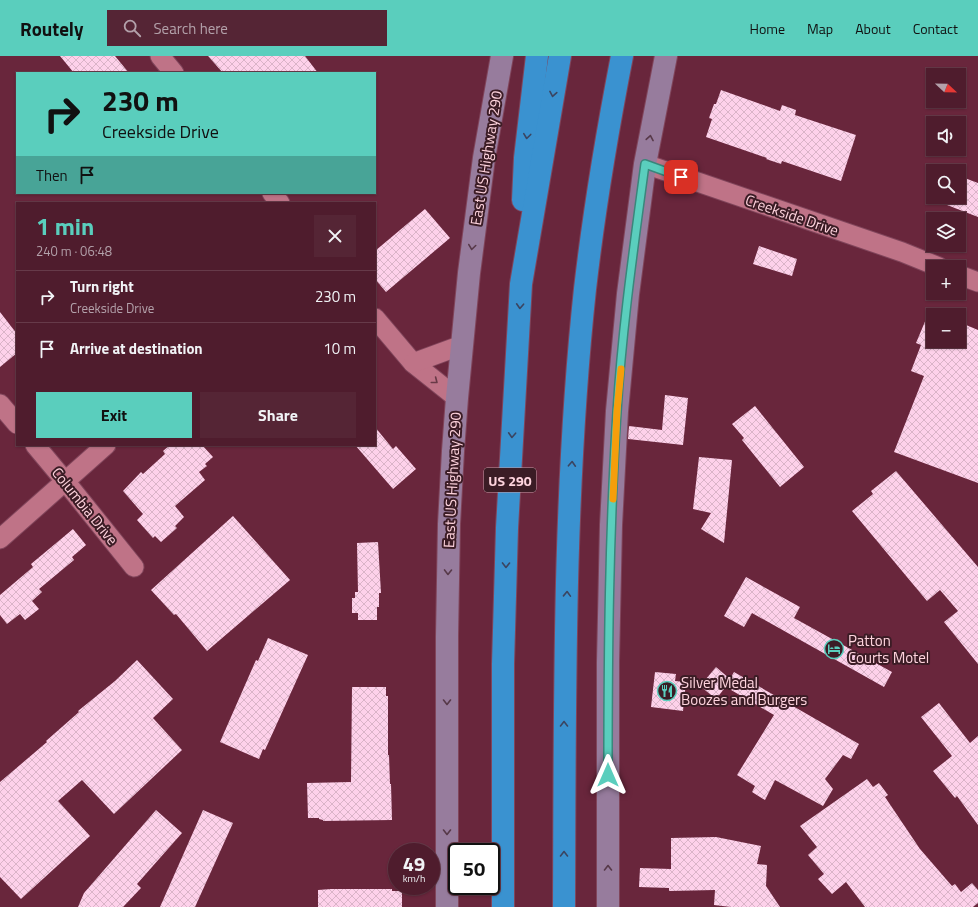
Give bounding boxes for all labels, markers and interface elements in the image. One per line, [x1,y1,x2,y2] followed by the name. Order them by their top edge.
[107,10,387,46] search box
[20,14,83,43] text: Routely
[121,17,143,39] icon: search
[153,17,228,40] text: Search here
[750,18,785,39] text: Home
[807,18,833,39] text: Map
[855,18,891,39] text: About
[913,18,958,39] text: Contact
[926,68,966,108] north arrow
[926,68,966,348] map controls
[102,79,179,122] text: 230 m
[36,88,88,140] icon: right
[464,89,508,227] street label: East US Highway 290
[550,91,558,98] one-way arrow
[926,116,966,156] button: sound
[102,118,219,145] text: Creekside Drive
[523,133,532,139] one-way arrow
[645,135,654,141] one-way arrow
[664,160,698,194] pin
[36,164,68,187] text: Then
[76,164,98,186] icon: arrive
[926,164,966,204] button: search
[670,166,692,188] icon: arrive
[742,188,842,242] street label: Creekside Drive
[36,208,94,244] text: 1 min
[926,212,966,252] button: layers
[314,215,356,257] button: close
[36,241,112,261] text: 240 m · 06:48
[468,244,477,250] one-way arrow
[926,260,966,300] button: +
[70,275,134,298] text: Turn right
[315,285,356,308] text: 230 m
[36,286,58,308] icon: right
[70,298,154,318] text: Creekside Drive
[515,303,524,309] one-way arrow
[926,308,966,348] button: −
[70,337,203,360] text: Arrive at destination
[323,337,356,360] text: 10 m
[36,338,58,360] icon: arrive
[430,376,437,383] one-way arrow
[36,392,192,438] button: Exit
[200,392,356,438] button: Share
[437,411,467,549] street label: East US Highway 290
[508,432,517,438] one-way arrow
[568,461,577,467] one-way arrow
[46,462,124,550] street label: Columbia Drive
[484,468,536,492] road number: US 290
[502,562,510,568] one-way arrow
[444,569,452,575] one-way arrow
[563,591,571,597] one-way arrow
[848,629,929,669] place label: Patton Courts Motel
[823,638,845,660] hotel icon: Patton Courts Motel
[681,671,807,711] place label: Silver Medal Boozes and Burgers
[656,680,678,702] restaurant icon: Silver Medal Boozes and Burgers
[443,699,451,705] one-way arrow
[560,721,568,727] one-way arrow
[587,754,629,796] position arrow
[443,829,451,835] one-way arrow
[448,843,500,895] speed limit sign: 50
[403,848,425,879] text: 49
[560,851,568,857] one-way arrow
[604,865,612,871] one-way arrow
[403,871,425,886] text: km/h

